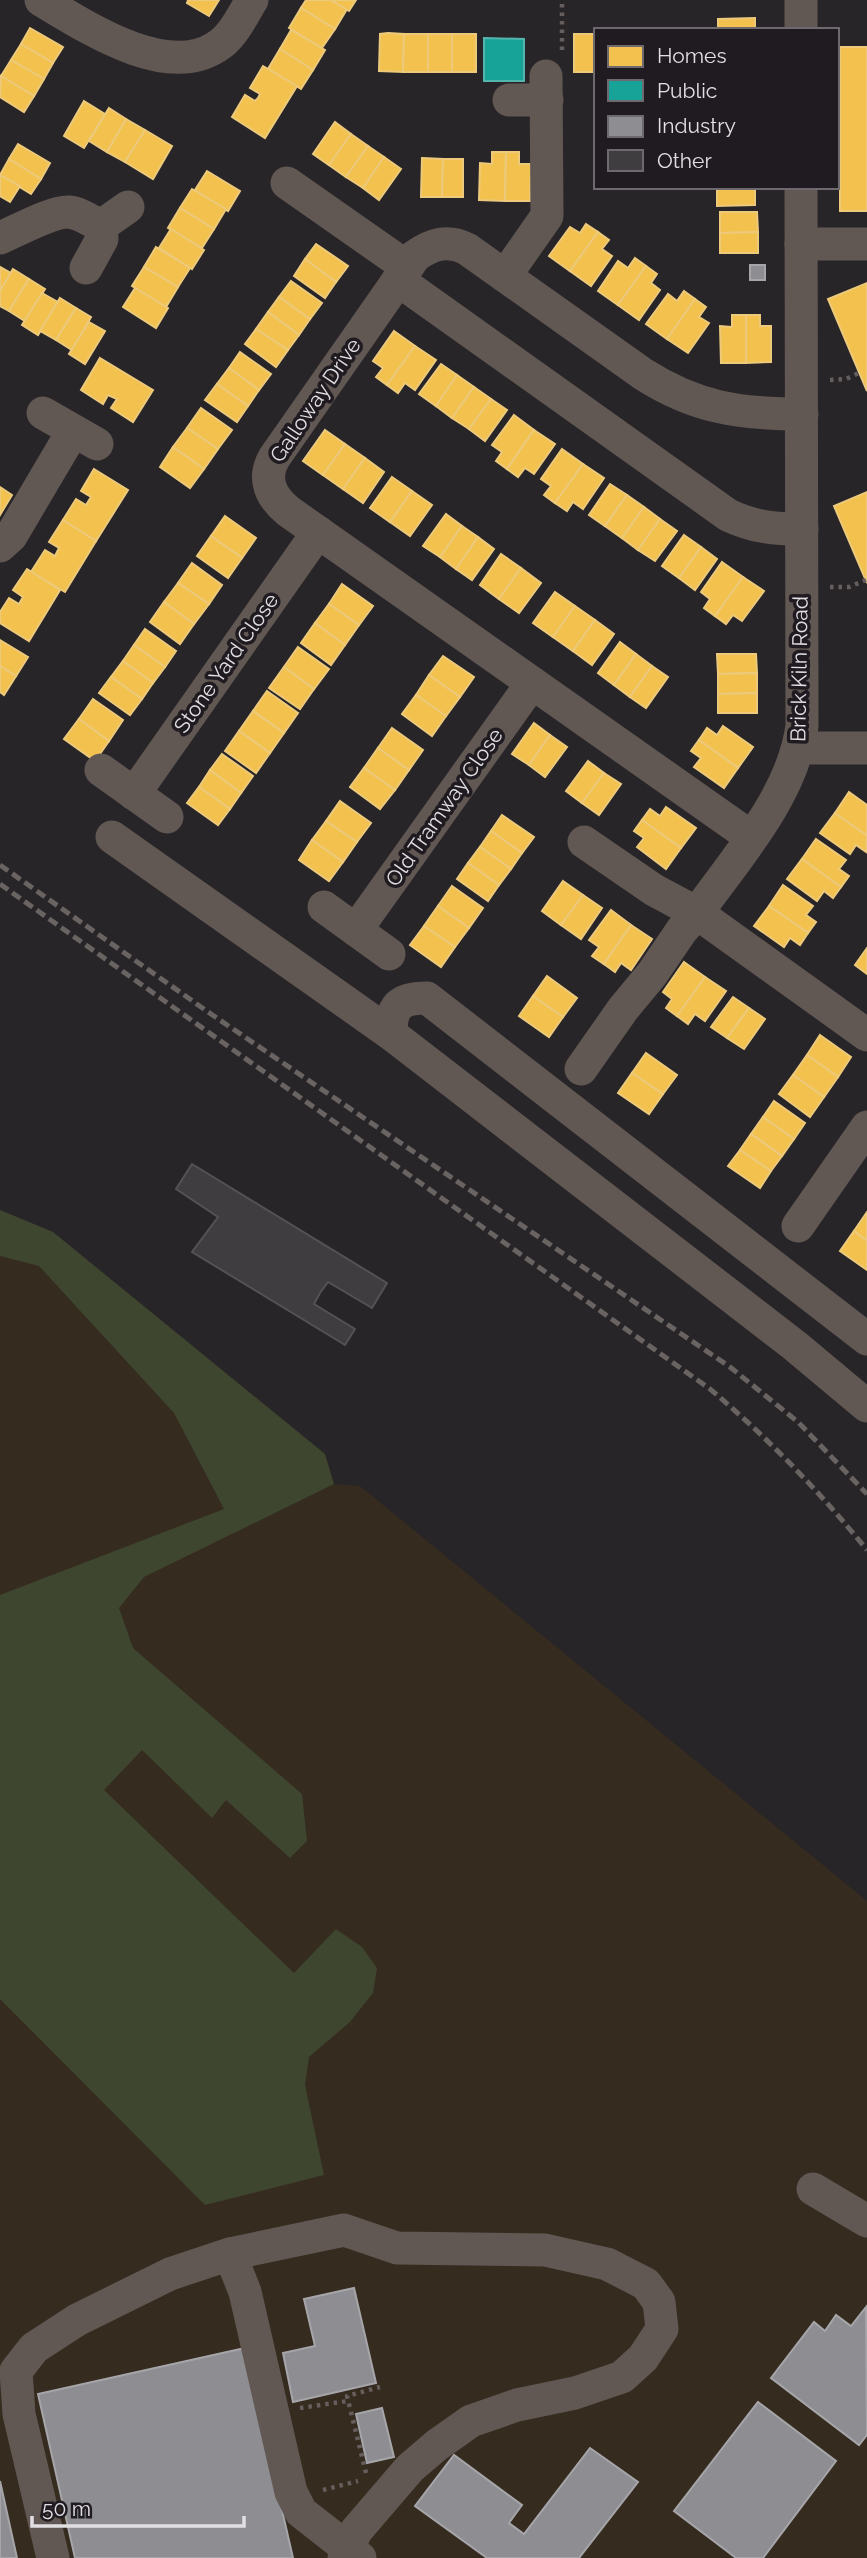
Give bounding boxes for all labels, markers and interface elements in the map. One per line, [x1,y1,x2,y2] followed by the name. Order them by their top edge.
[594,28,839,189] legend
[657,43,727,68] text: Homes
[657,78,717,103] text: Public
[657,113,736,138] text: Industry
[657,148,712,173] text: Other
[264,333,366,467] street label: Galloway Drive
[168,588,284,738] street label: Stone Yard Close
[785,596,813,742] street label: Brick Kiln Road
[380,723,508,891] street label: Old Tramway Close
[32,2484,243,2528] scale bar
[42,2496,91,2521] text: 50 m

